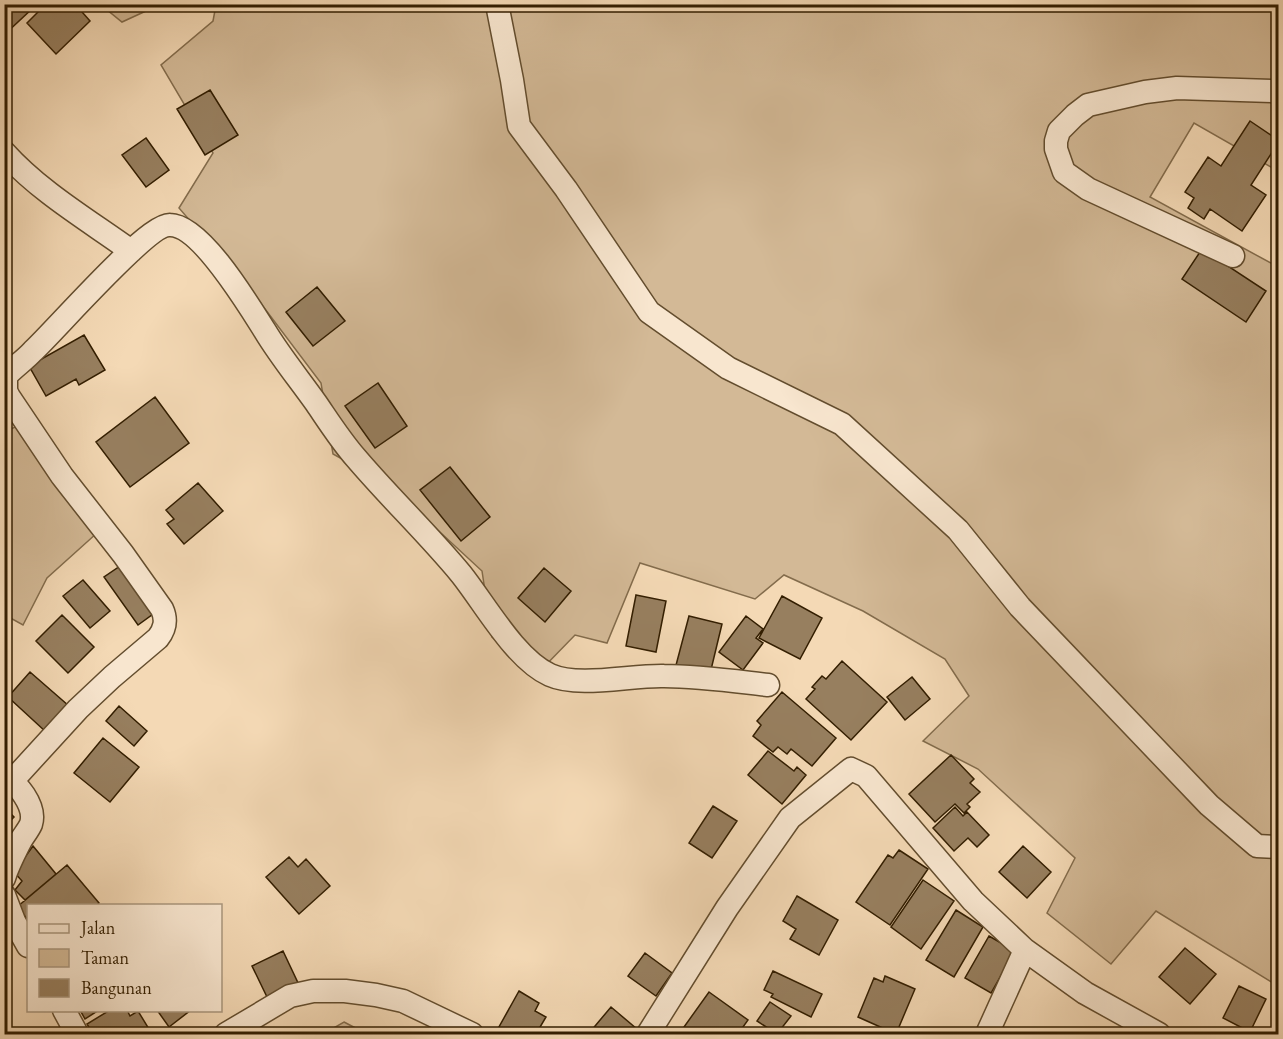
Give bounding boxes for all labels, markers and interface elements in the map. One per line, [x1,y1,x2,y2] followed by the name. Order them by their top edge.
[27,904,222,1012] legend
[79,916,116,939] text: Jalan
[81,946,130,969] text: Taman
[81,976,152,999] text: Bangunan

